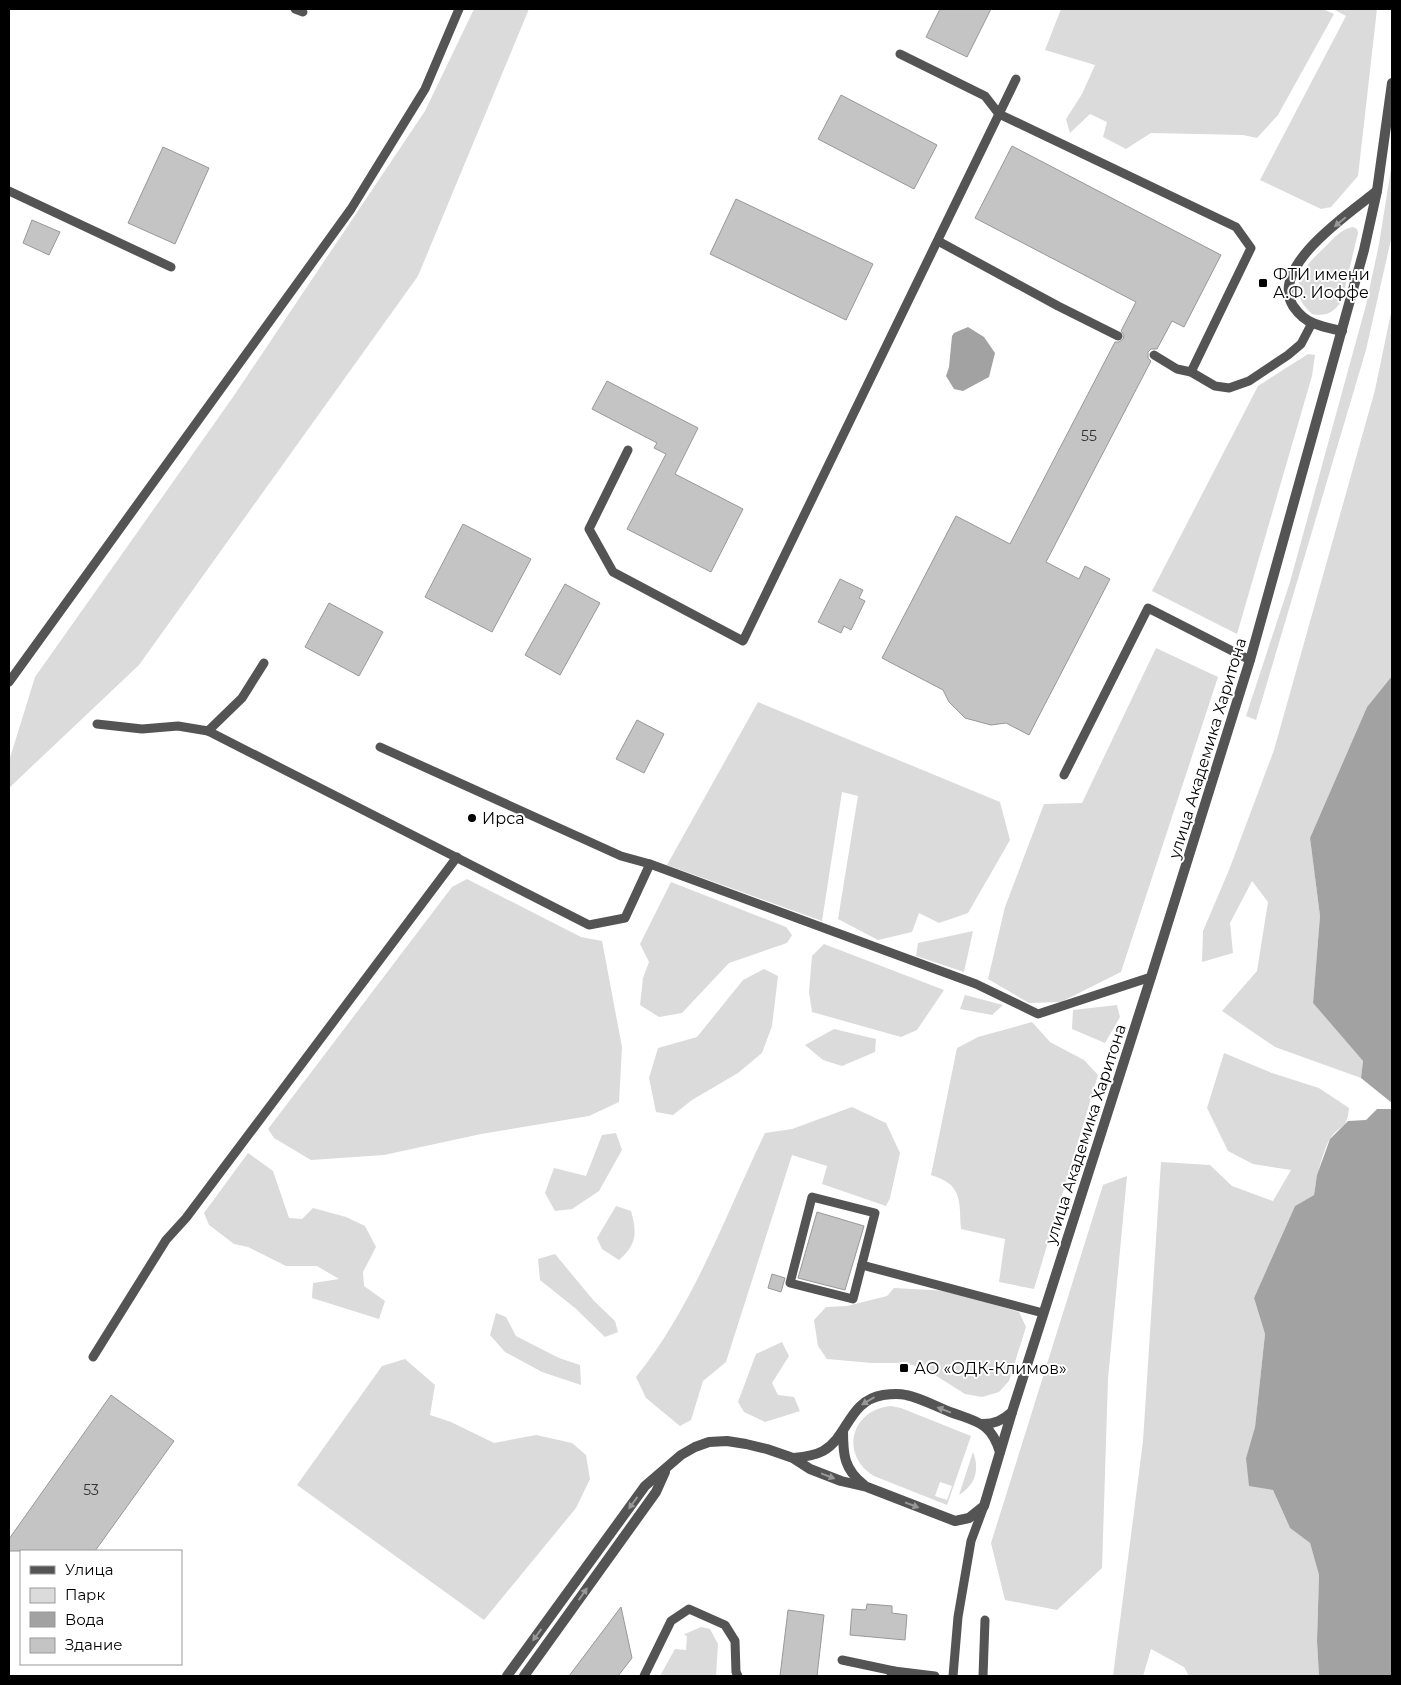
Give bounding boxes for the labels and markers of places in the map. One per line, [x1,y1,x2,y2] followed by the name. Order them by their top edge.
[1273,265,1370,302] place label: ФТИ имени А.Ф. Иоффе
[1257,277,1269,289] marker: ФТИ имени А.Ф. Иоффе
[482,809,525,828] place label: Ирса
[466,812,478,824] marker: Ирса
[914,1359,1067,1378] place label: АО «ОДК-Климов»
[898,1362,910,1374] marker: АО «ОДК-Климов»

